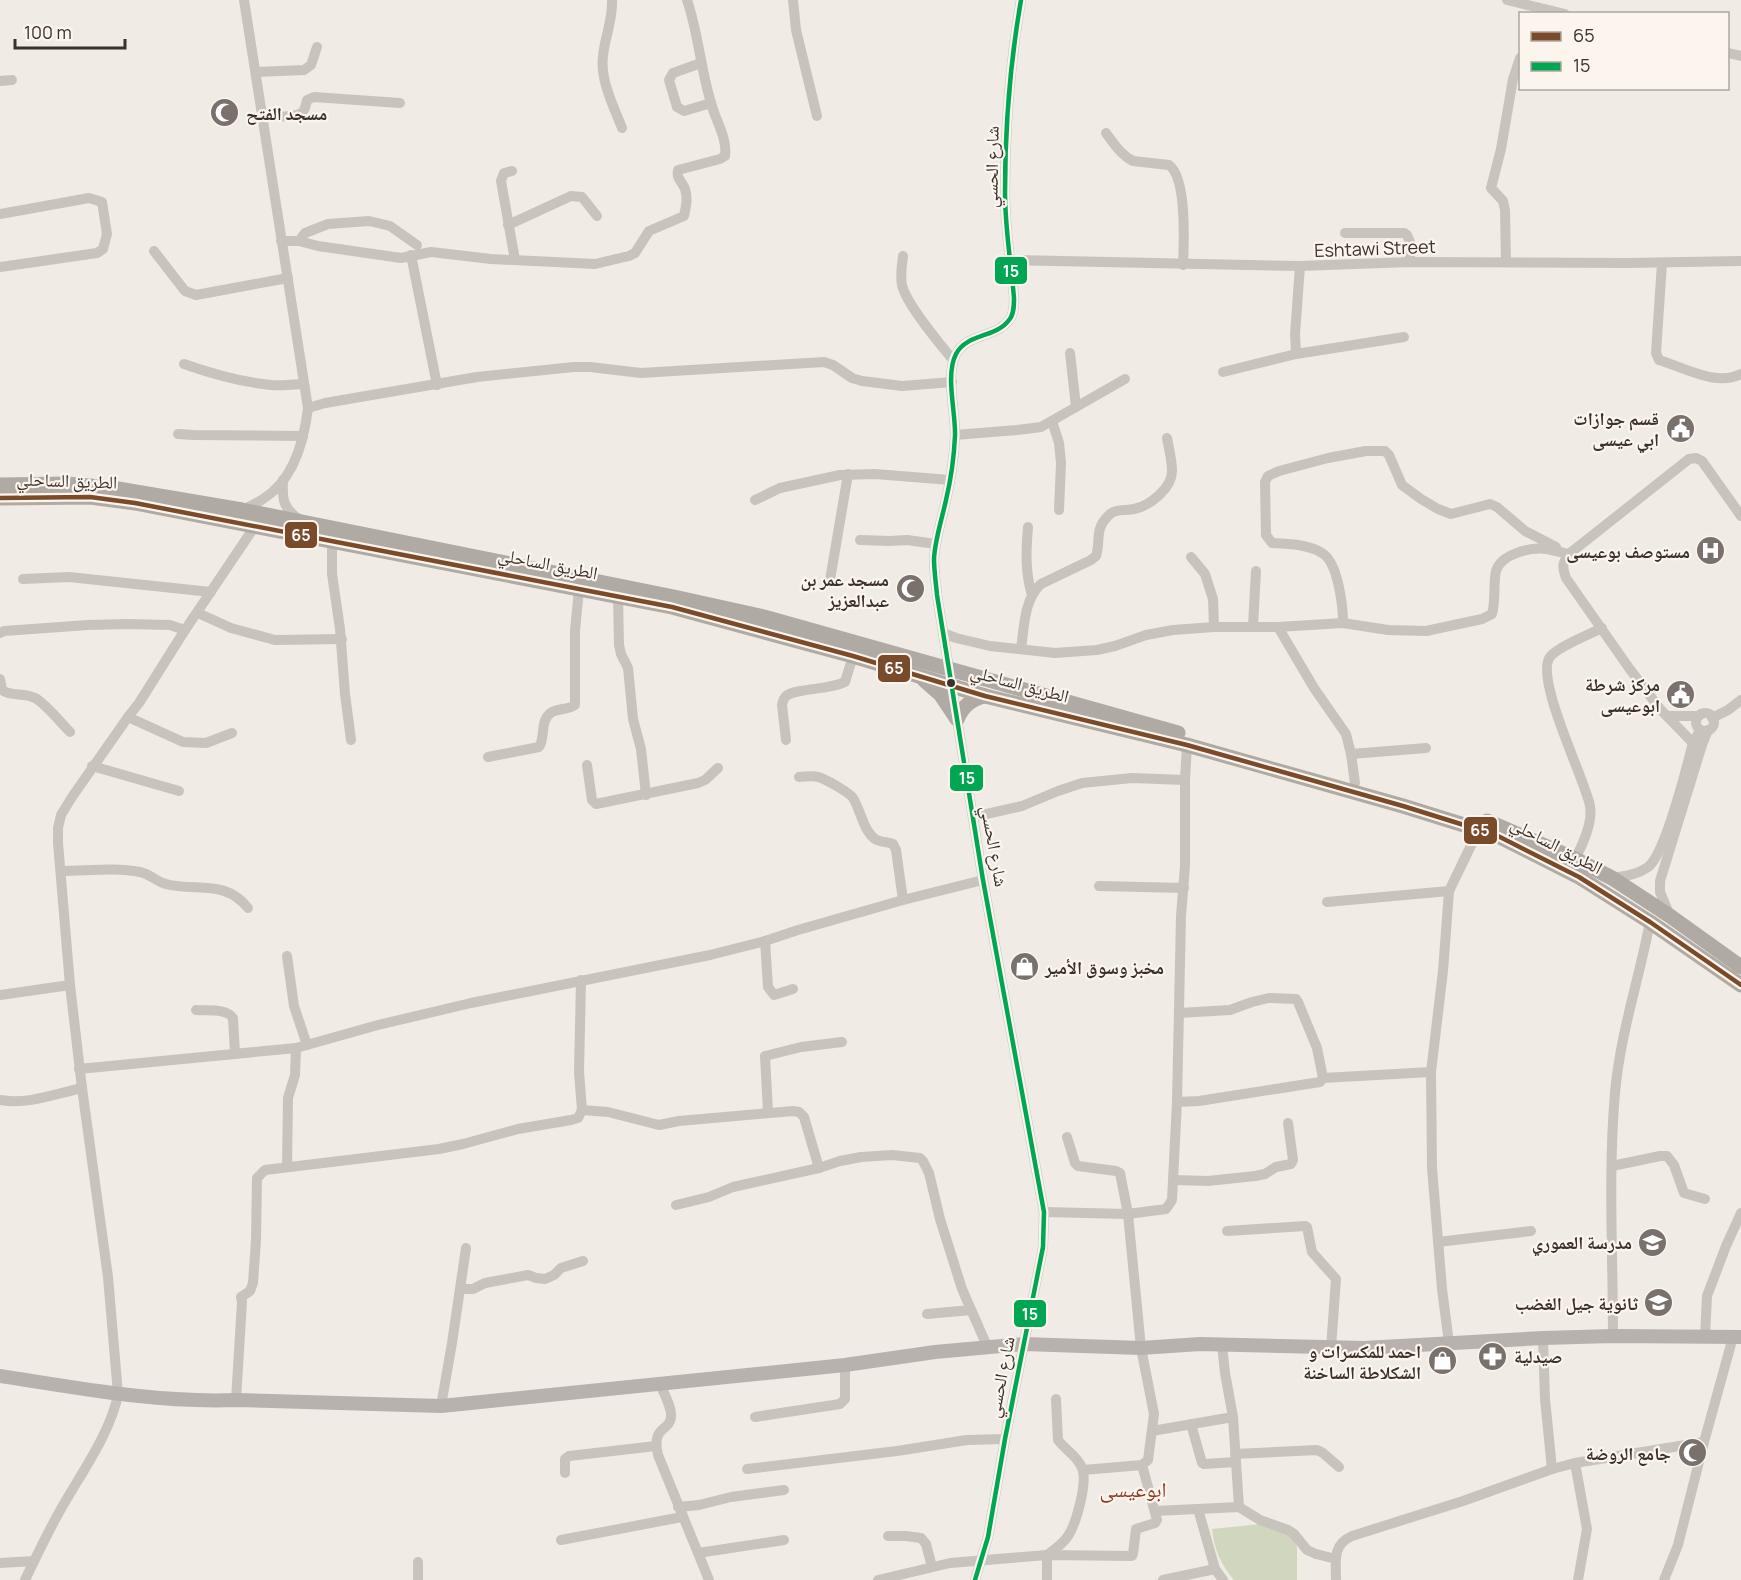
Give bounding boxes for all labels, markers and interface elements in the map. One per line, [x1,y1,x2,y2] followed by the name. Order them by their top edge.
[15,12,124,50] scale bar
[1519,12,1729,90] legend
[24,20,72,44] text: 100 m
[1573,23,1595,47] text: 65
[1573,53,1590,77] text: 15
[209,97,241,129] mosque icon: مسجد الفتح
[246,101,327,126] place label: مسجد الفتح
[978,126,1007,208] street label: شارع الحسي
[1314,234,1436,262] street label: Eshtawi Street
[994,256,1028,285] line badge: 15
[1003,260,1019,282] text: 15
[1573,406,1659,454] place label: قسم جوازات ابي عيسى
[1664,412,1696,444] public building icon: قسم جوازات ابي عيسى
[16,466,118,497] street label: الطريق الساحلي
[284,521,318,549] line badge: 65
[291,524,311,546] text: 65
[1695,535,1727,567] hospital icon: مستوصف بوعيسى
[1566,539,1690,563] place label: مستوصف بوعيسى
[496,542,600,588] street label: الطريق الساحلي
[801,567,889,612] place label: مسجد عمر بن عبدالعزيز
[894,573,926,605] mosque icon: مسجد عمر بن عبدالعزيز
[877,654,911,683] line badge: 65
[884,657,904,679] text: 65
[967,658,1072,711] street label: الطريق الساحلي
[1585,672,1660,717] place label: مركز شرطة ابوعيسى
[945,677,957,689] unlabelled marker
[1665,678,1697,710] public building icon: مركز شرطة ابوعيسى
[949,764,984,792] line badge: 15
[959,767,975,789] text: 15
[973,803,1014,889] street label: شارع الحسي
[1505,811,1607,882] street label: الطريق الساحلي
[1463,816,1498,845] line badge: 65
[1470,819,1490,841] text: 65
[1008,951,1040,983] shop icon: مخبز وسوق الأمير
[1044,955,1164,979] place label: مخبز وسوق الأمير
[1637,1226,1669,1258] school or university icon: مدرسة العموري
[1532,1230,1632,1257] place label: مدرسة العموري
[1643,1287,1675,1319] school or university icon: ثانوية جيل الغضب
[1515,1291,1638,1315] place label: ثانوية جيل الغضب
[1013,1299,1047,1328] line badge: 15
[1022,1303,1038,1325] text: 15
[980,1334,1023,1420] street label: شارع الحسي
[1303,1339,1421,1384] place label: احمد للمكسرات و الشكلاطة الساخنة
[1477,1340,1509,1372] pharmacy icon: صيدلية
[1514,1344,1562,1368] place label: صيدلية
[1426,1345,1458,1377] shop icon: احمد للمكسرات و الشكلاطة الساخنة
[1676,1437,1708,1469] mosque icon: جامع الروضة
[1586,1441,1671,1466] place label: جامع الروضة
[1099,1475,1167,1503] district label: ابوعيسى

